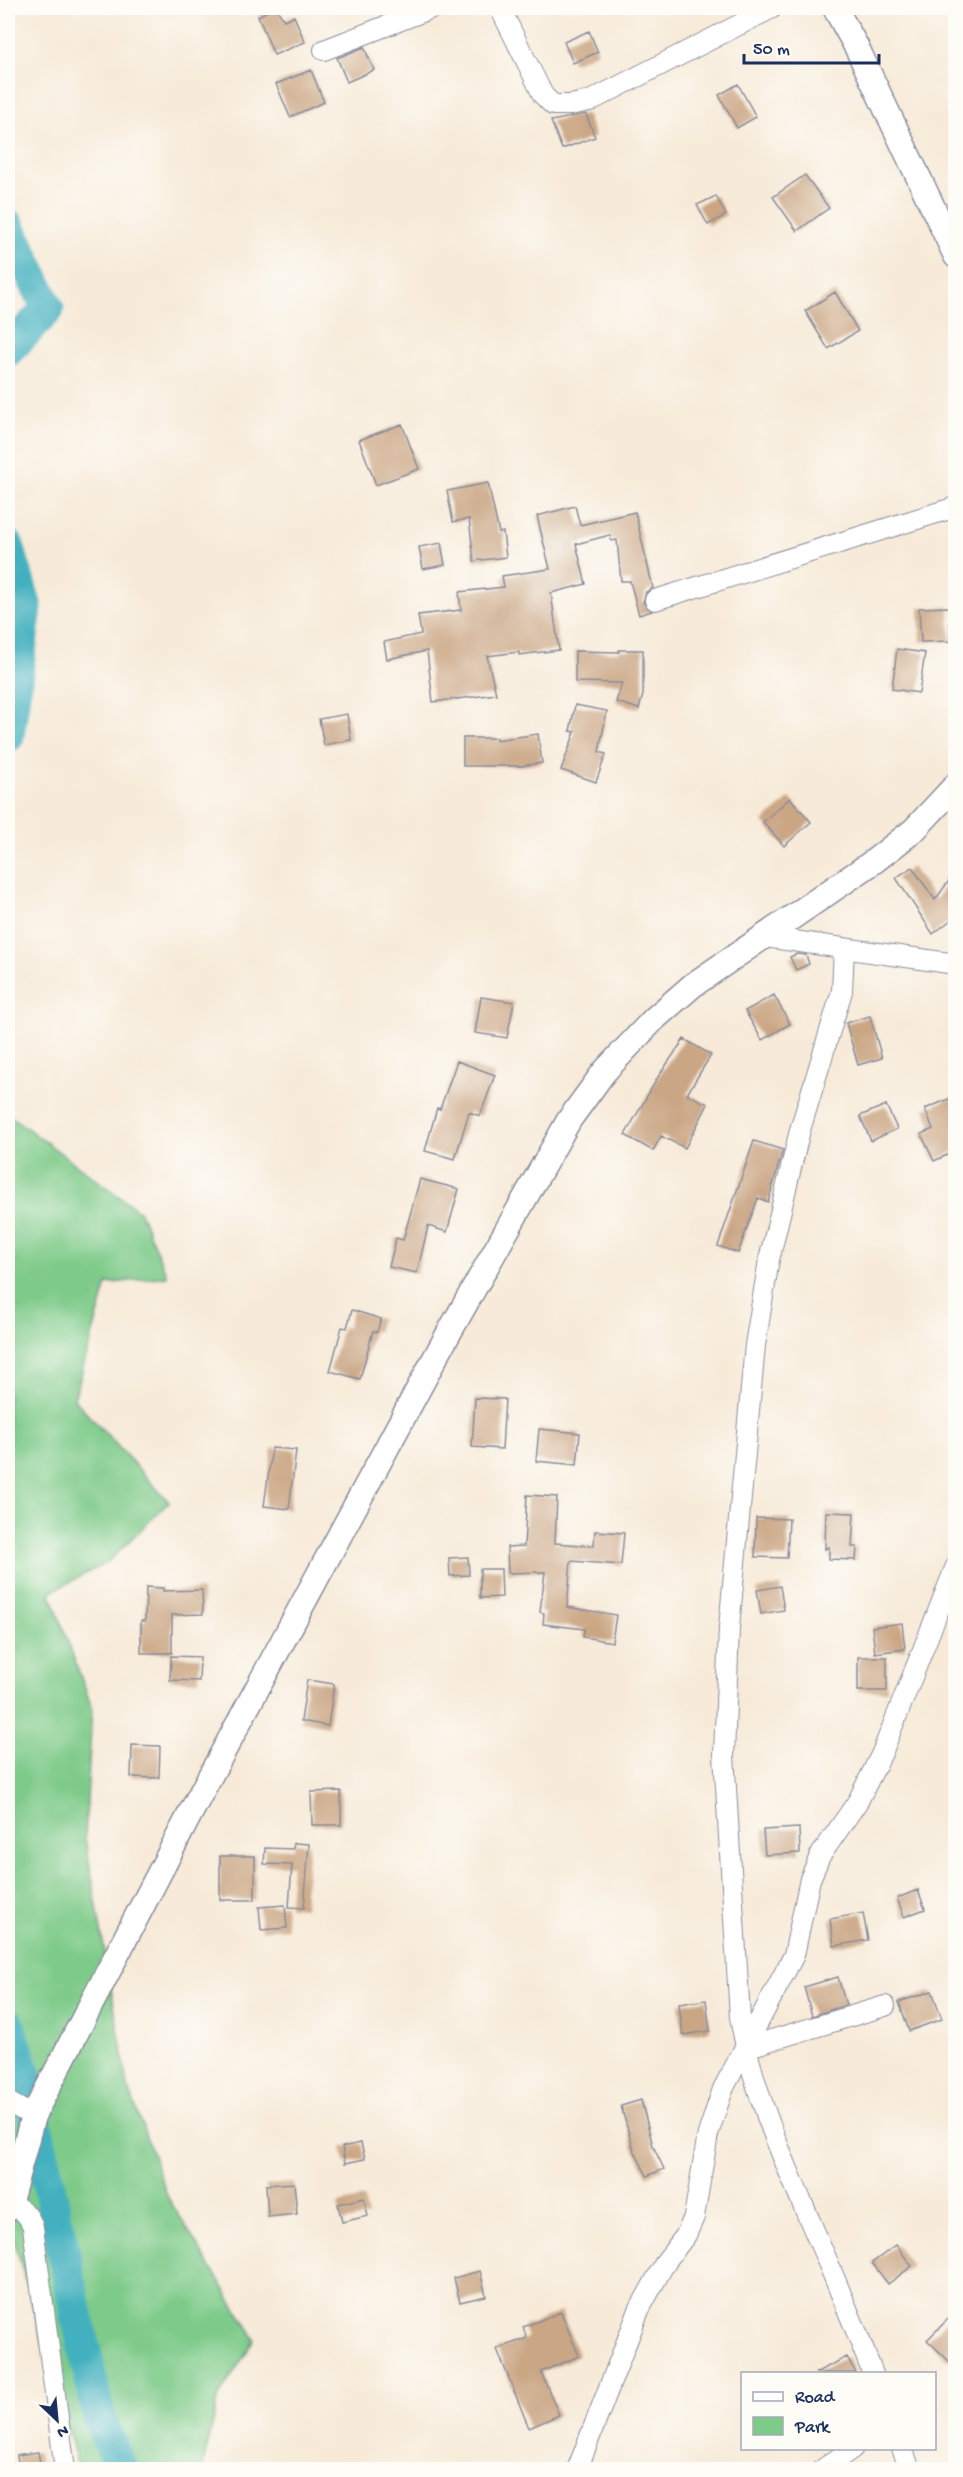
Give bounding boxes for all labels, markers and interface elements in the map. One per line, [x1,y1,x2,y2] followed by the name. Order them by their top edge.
[744,27,879,65] scale bar
[753,40,790,61] text: 50 m
[741,2372,936,2450] legend
[795,2388,836,2409] text: Road
[27,2390,87,2450] north arrow
[794,2418,831,2439] text: Park
[53,2420,71,2441] text: N

